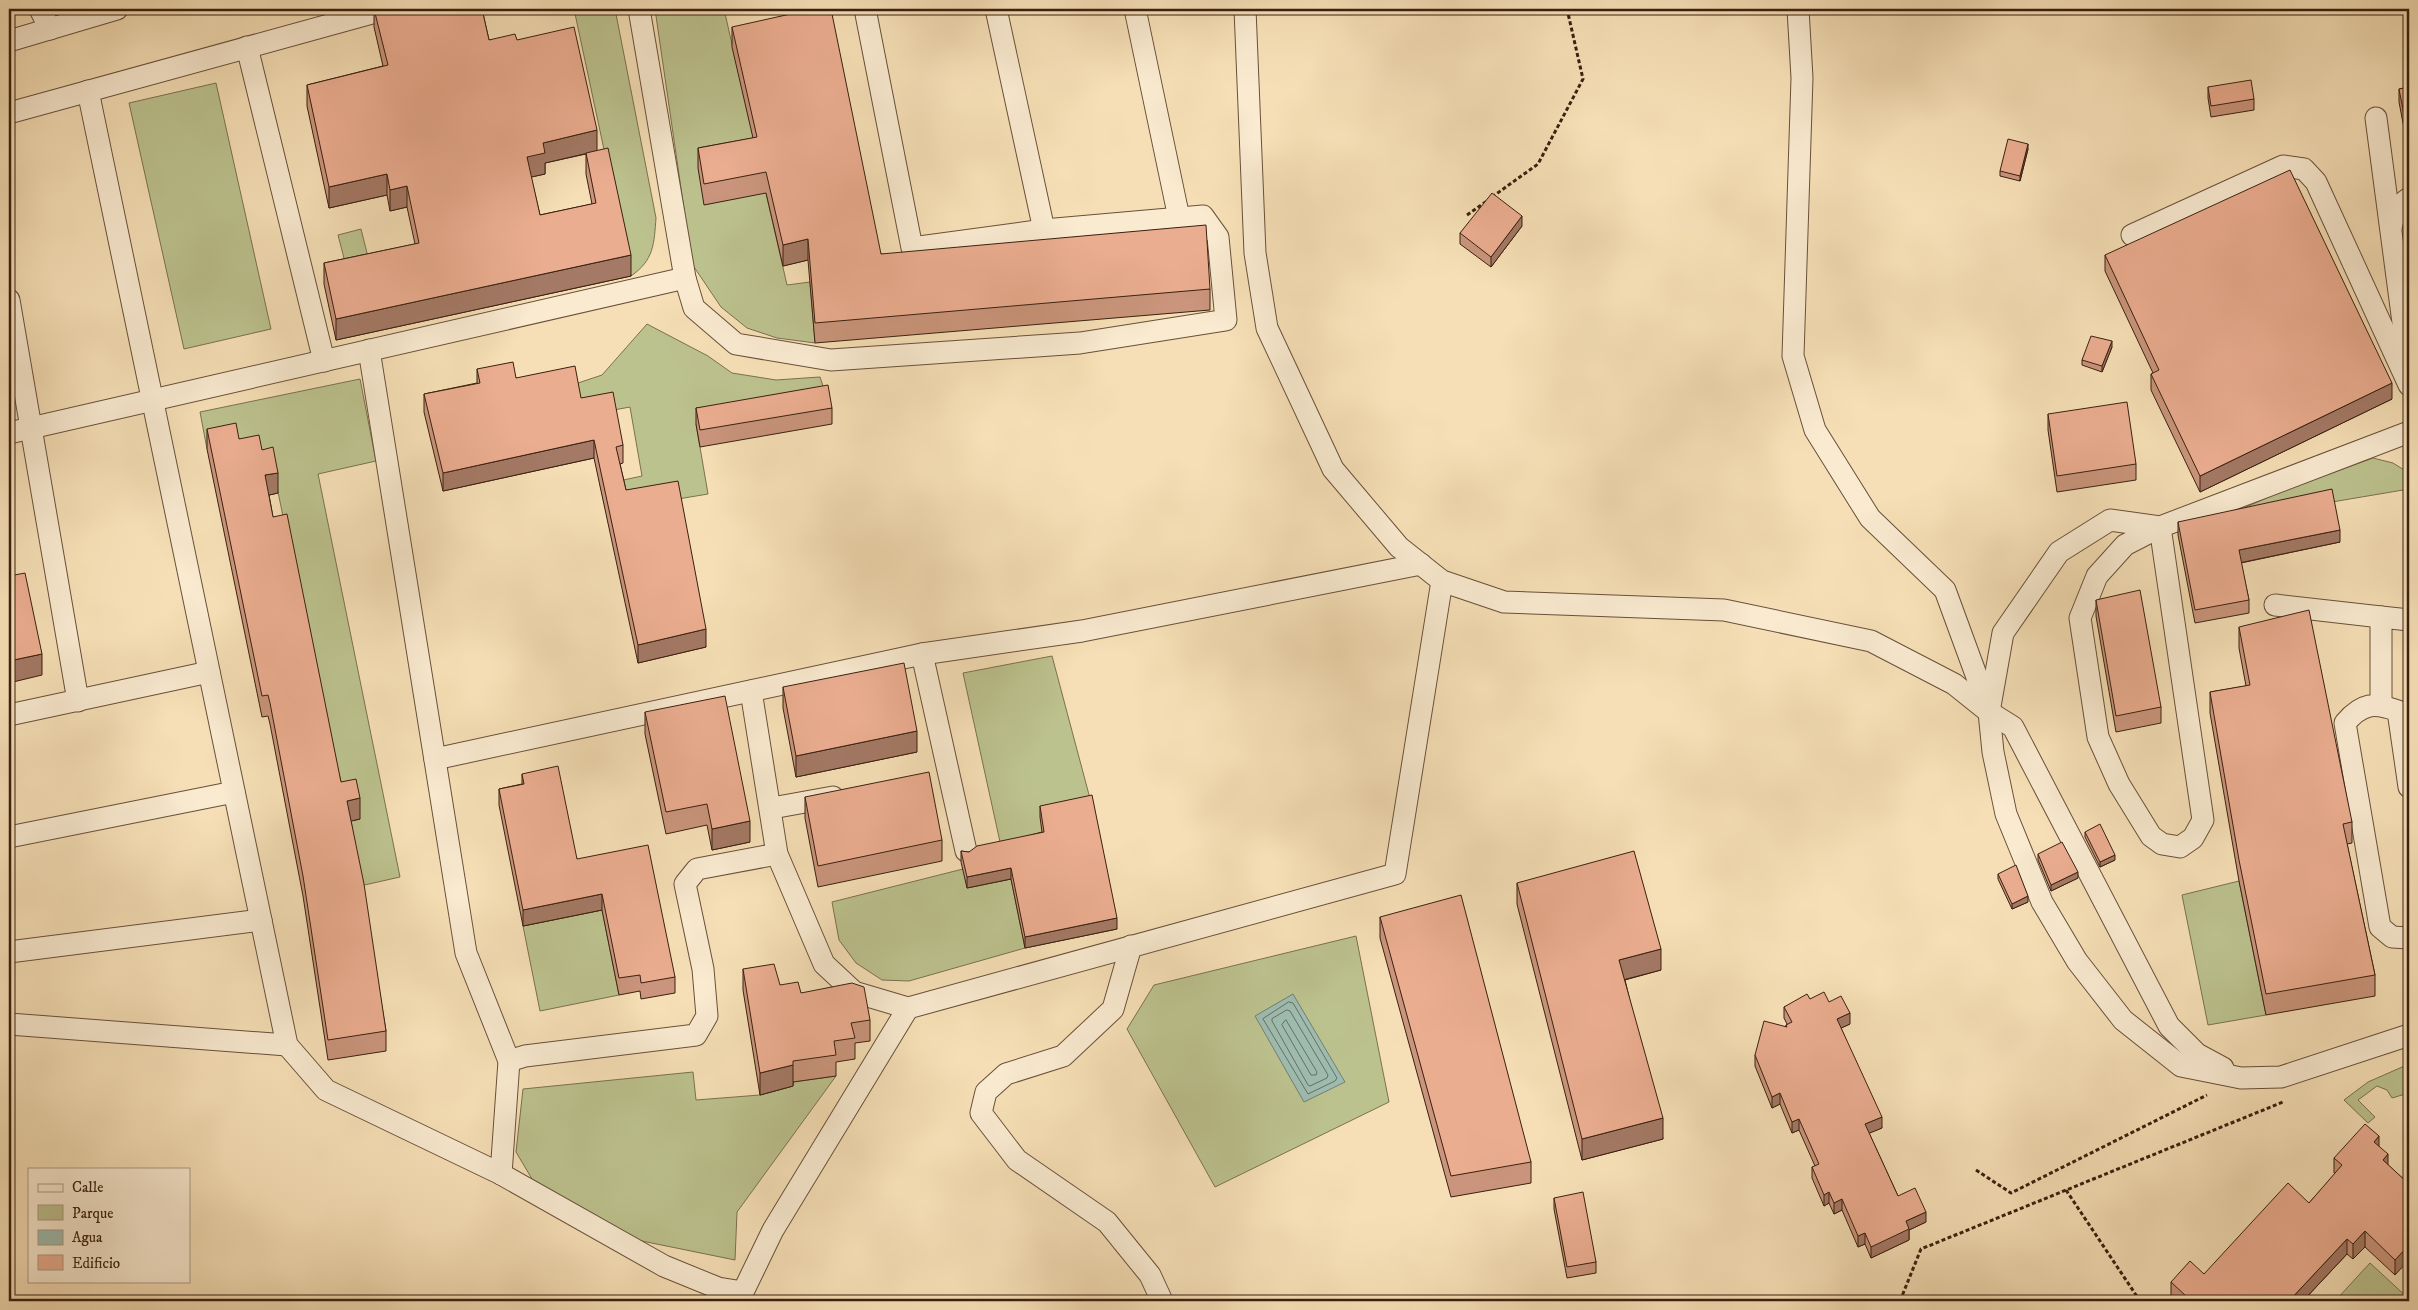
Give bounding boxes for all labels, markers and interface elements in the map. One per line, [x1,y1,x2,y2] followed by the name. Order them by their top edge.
[28,1168,190,1282] legend
[72,1178,104,1197] text: Calle
[72,1204,113,1223] text: Parque
[72,1228,103,1247] text: Agua
[72,1254,120,1273] text: Edificio

